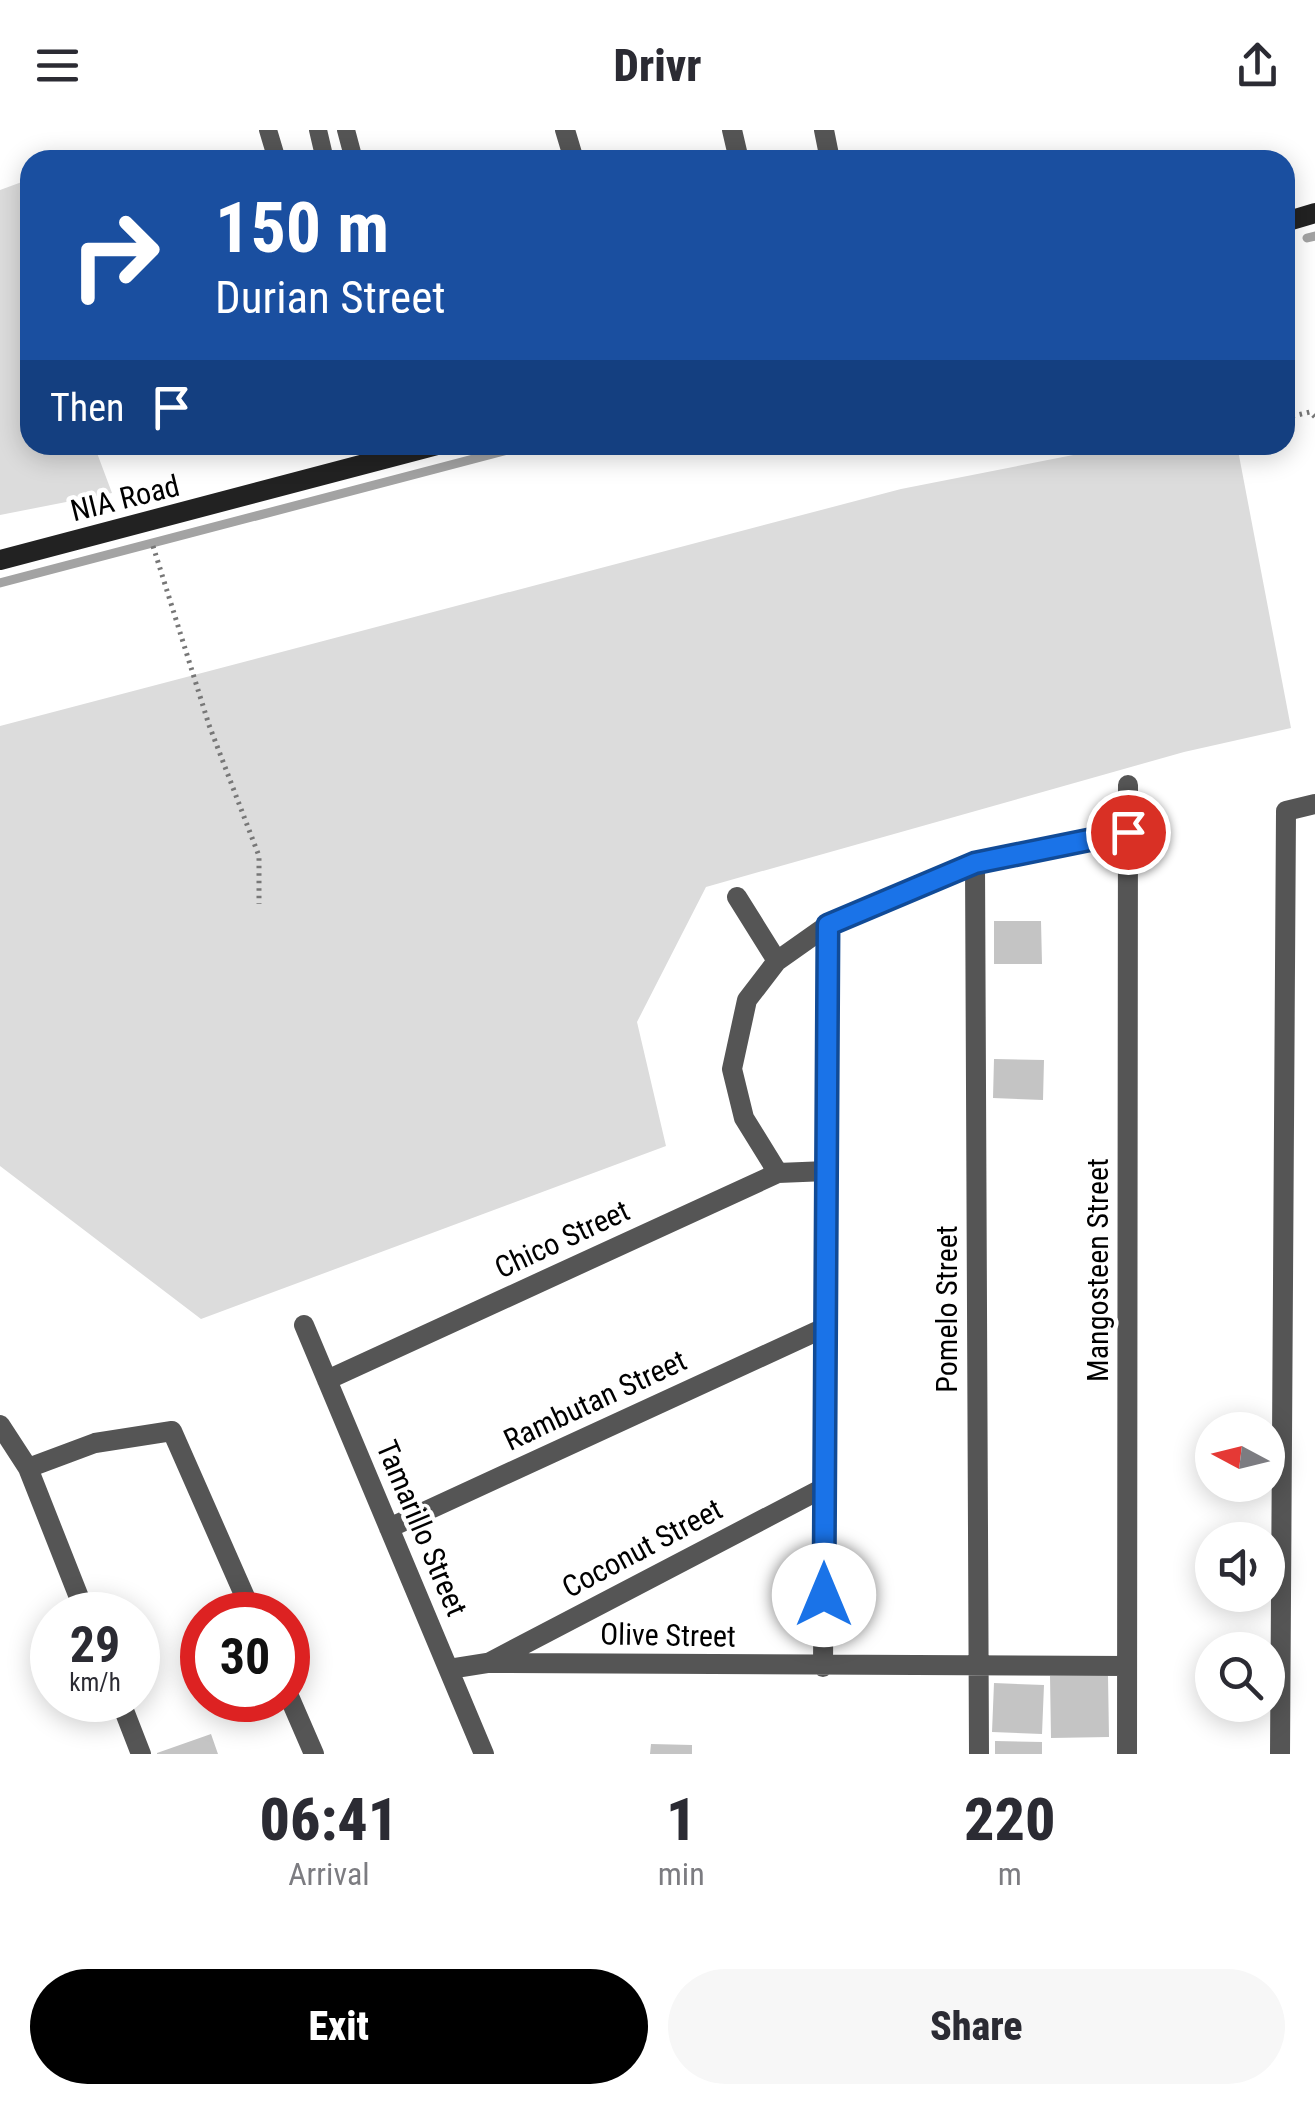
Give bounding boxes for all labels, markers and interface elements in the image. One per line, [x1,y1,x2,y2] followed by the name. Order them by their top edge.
[30,38,85,93] icon: menu
[1230,38,1285,93] icon: share
[614,39,701,92] text: Drivr
[215,187,389,269] text: 150 m
[50,190,180,320] icon: right
[215,271,446,324] text: Durian Street
[144,380,199,435] icon: arrive
[50,386,124,430] text: Then
[67,468,183,528] street label: NIA Road
[1086,790,1171,875] pin
[1101,805,1156,860] icon: arrive
[1080,1158,1115,1382] street label: Mangosteen Street
[489,1193,635,1285] street label: Chico Street
[929,1225,964,1393] street label: Pomelo Street
[498,1342,692,1458] street label: Rambutan Street
[1195,1412,1285,1502] north arrow
[1195,1412,1285,1722] map controls
[369,1435,475,1621] street label: Tamarillo Street
[556,1491,728,1605] street label: Coconut Street
[1195,1522,1285,1612] button: sound
[772,1543,876,1647] position arrow
[180,1592,310,1722] speed limit sign: 30
[70,1616,120,1674] text: 29
[600,1616,736,1654] street label: Olive Street
[1195,1632,1285,1722] button: search
[69,1668,121,1697] text: km/h
[259,1784,398,1855] text: 06:41
[666,1784,696,1855] text: 1
[964,1784,1056,1855] text: 220
[288,1855,370,1893] text: Arrival
[658,1855,705,1893] text: min
[998,1855,1022,1893] text: m
[30,1969,648,2084] button: Exit
[668,1969,1285,2084] button: Share

